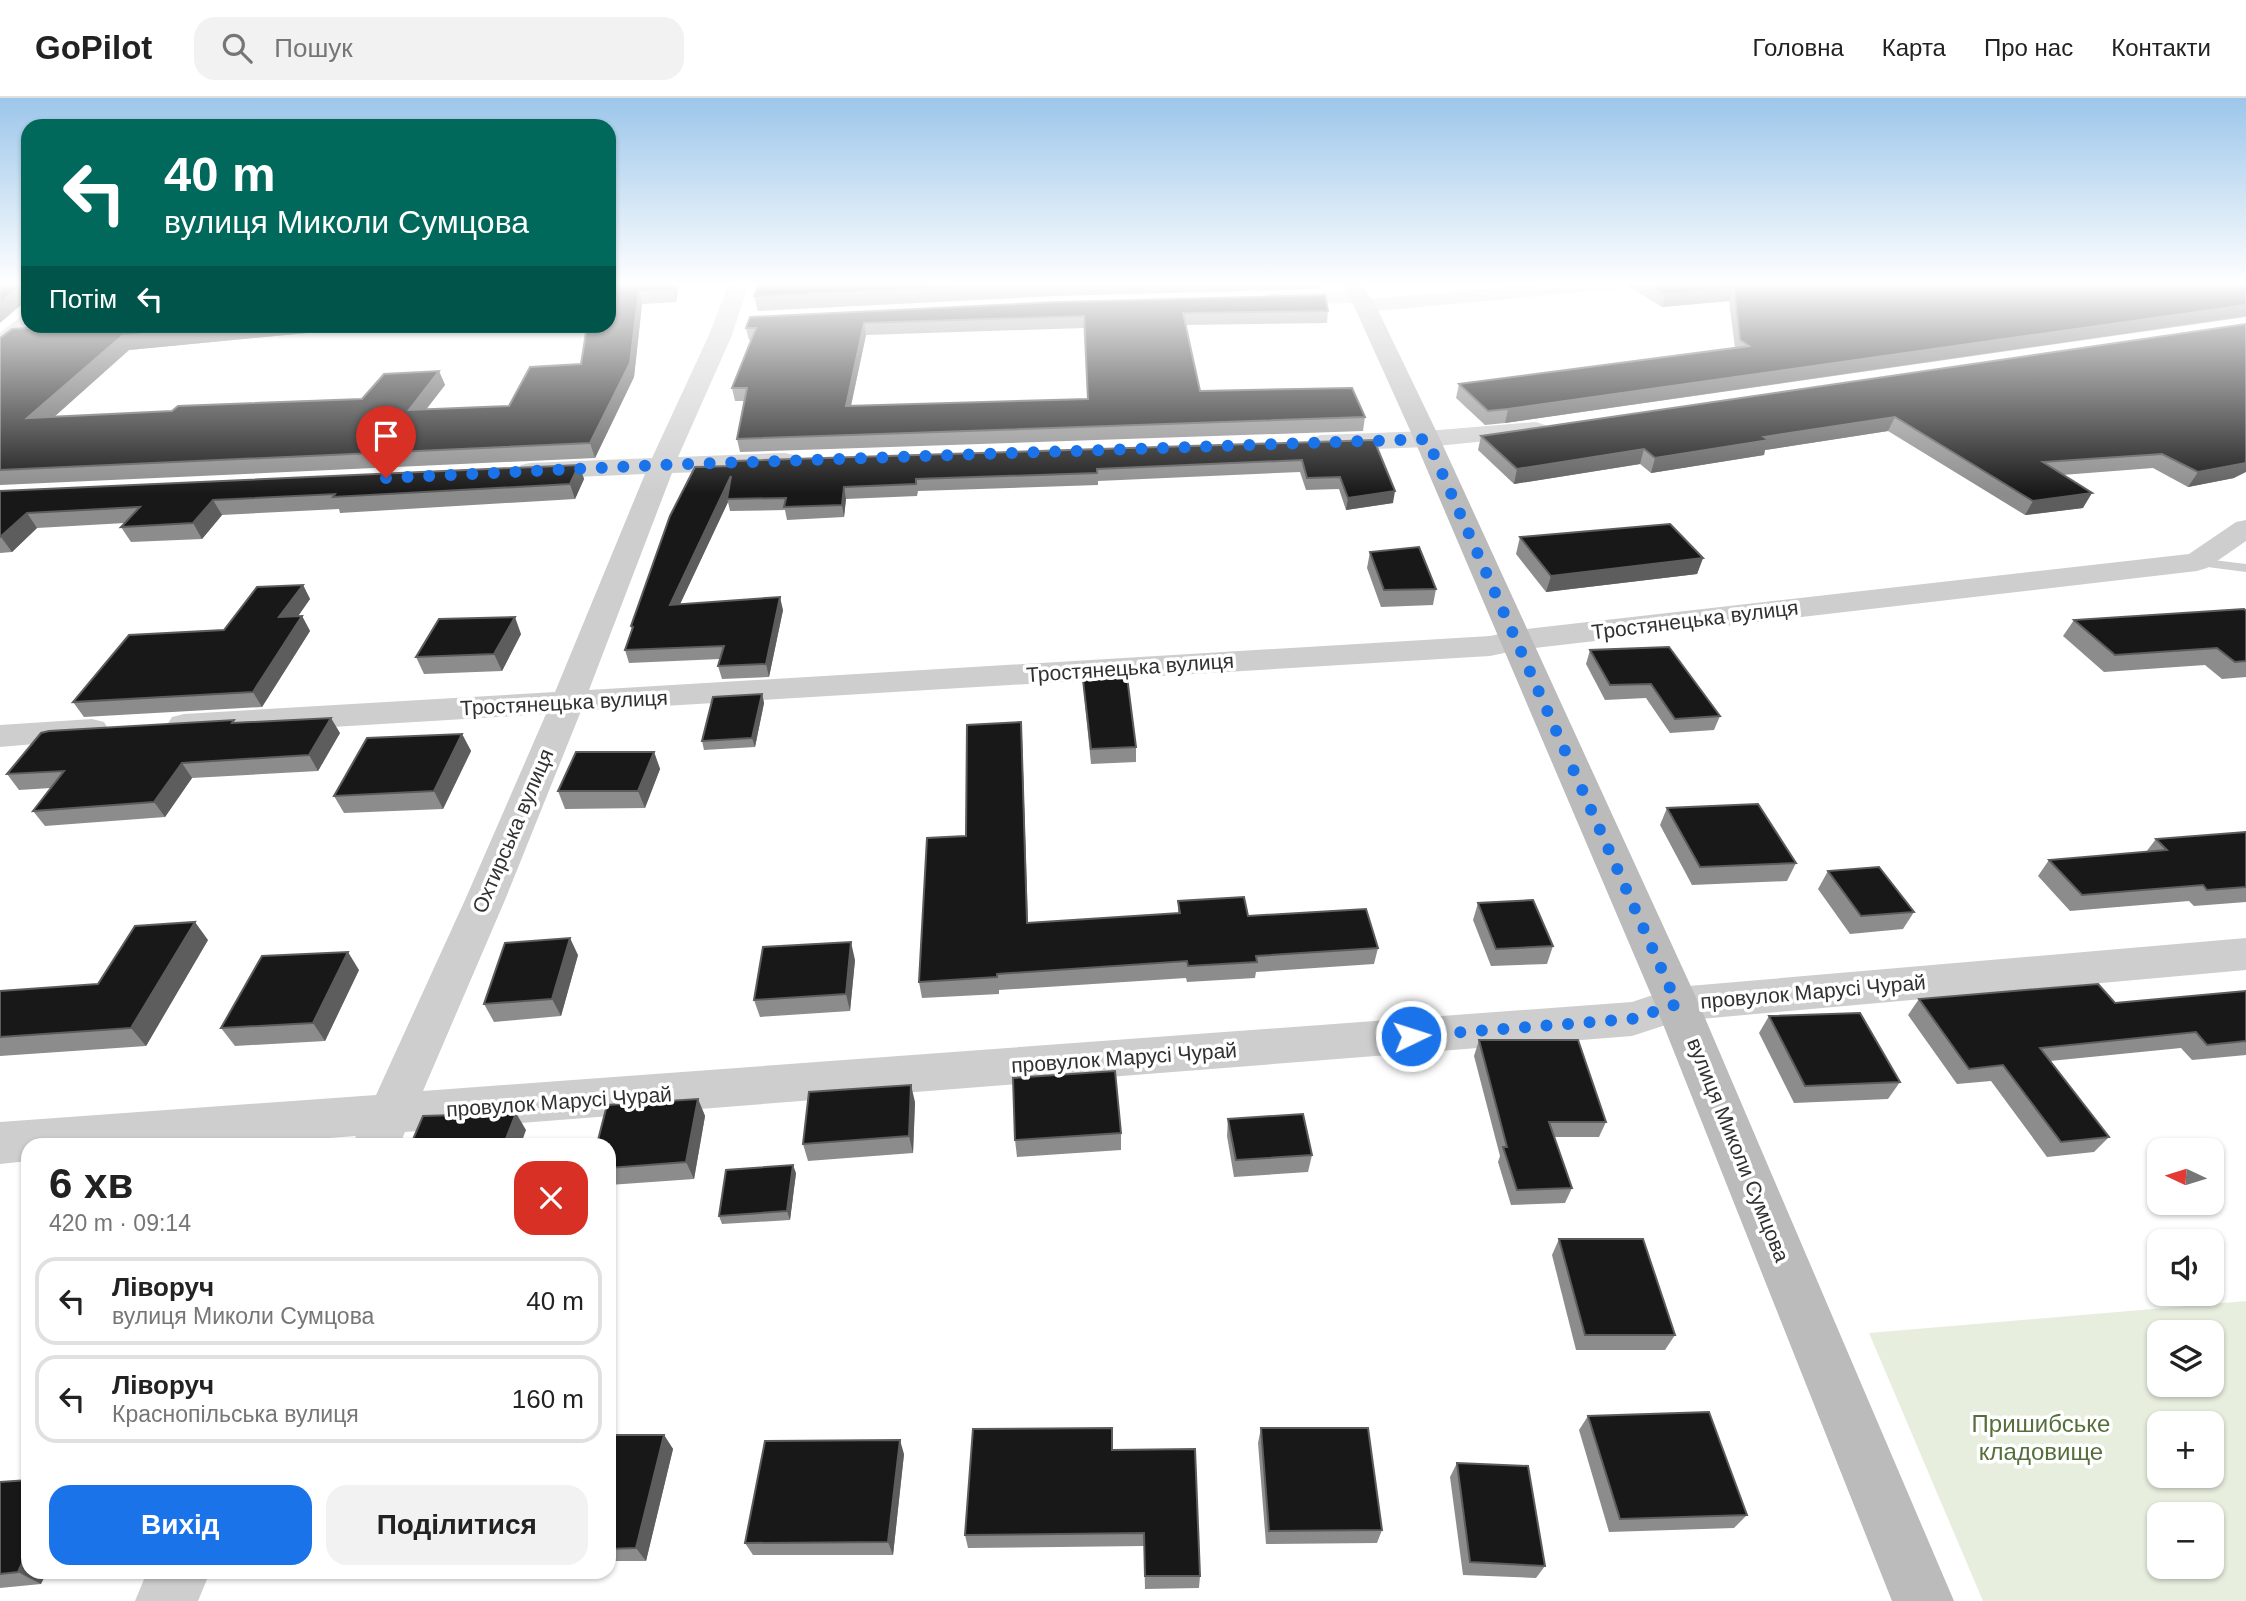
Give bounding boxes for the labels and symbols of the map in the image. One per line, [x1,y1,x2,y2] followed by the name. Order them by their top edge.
[356,406,416,478] pin
[1590,595,1800,644] street label: Тростянецька вулиця
[1025,649,1235,686] street label: Тростянецька вулиця
[459,686,668,719] street label: Тростянецька вулиця
[468,745,558,916] street label: Охтирська вулиця
[1699,970,1927,1013] street label: провулок Марусі Чурай
[1374,999,1448,1073] position arrow
[1683,1034,1794,1265] street label: вулиця Миколи Сумцова
[1010,1038,1238,1077] street label: провулок Марусі Чурай
[445,1082,673,1121] street label: провулок Марусі Чурай
[2147,1138,2224,1214] north arrow
[1972,1410,2110,1465] park label: Пришибське кладовище

